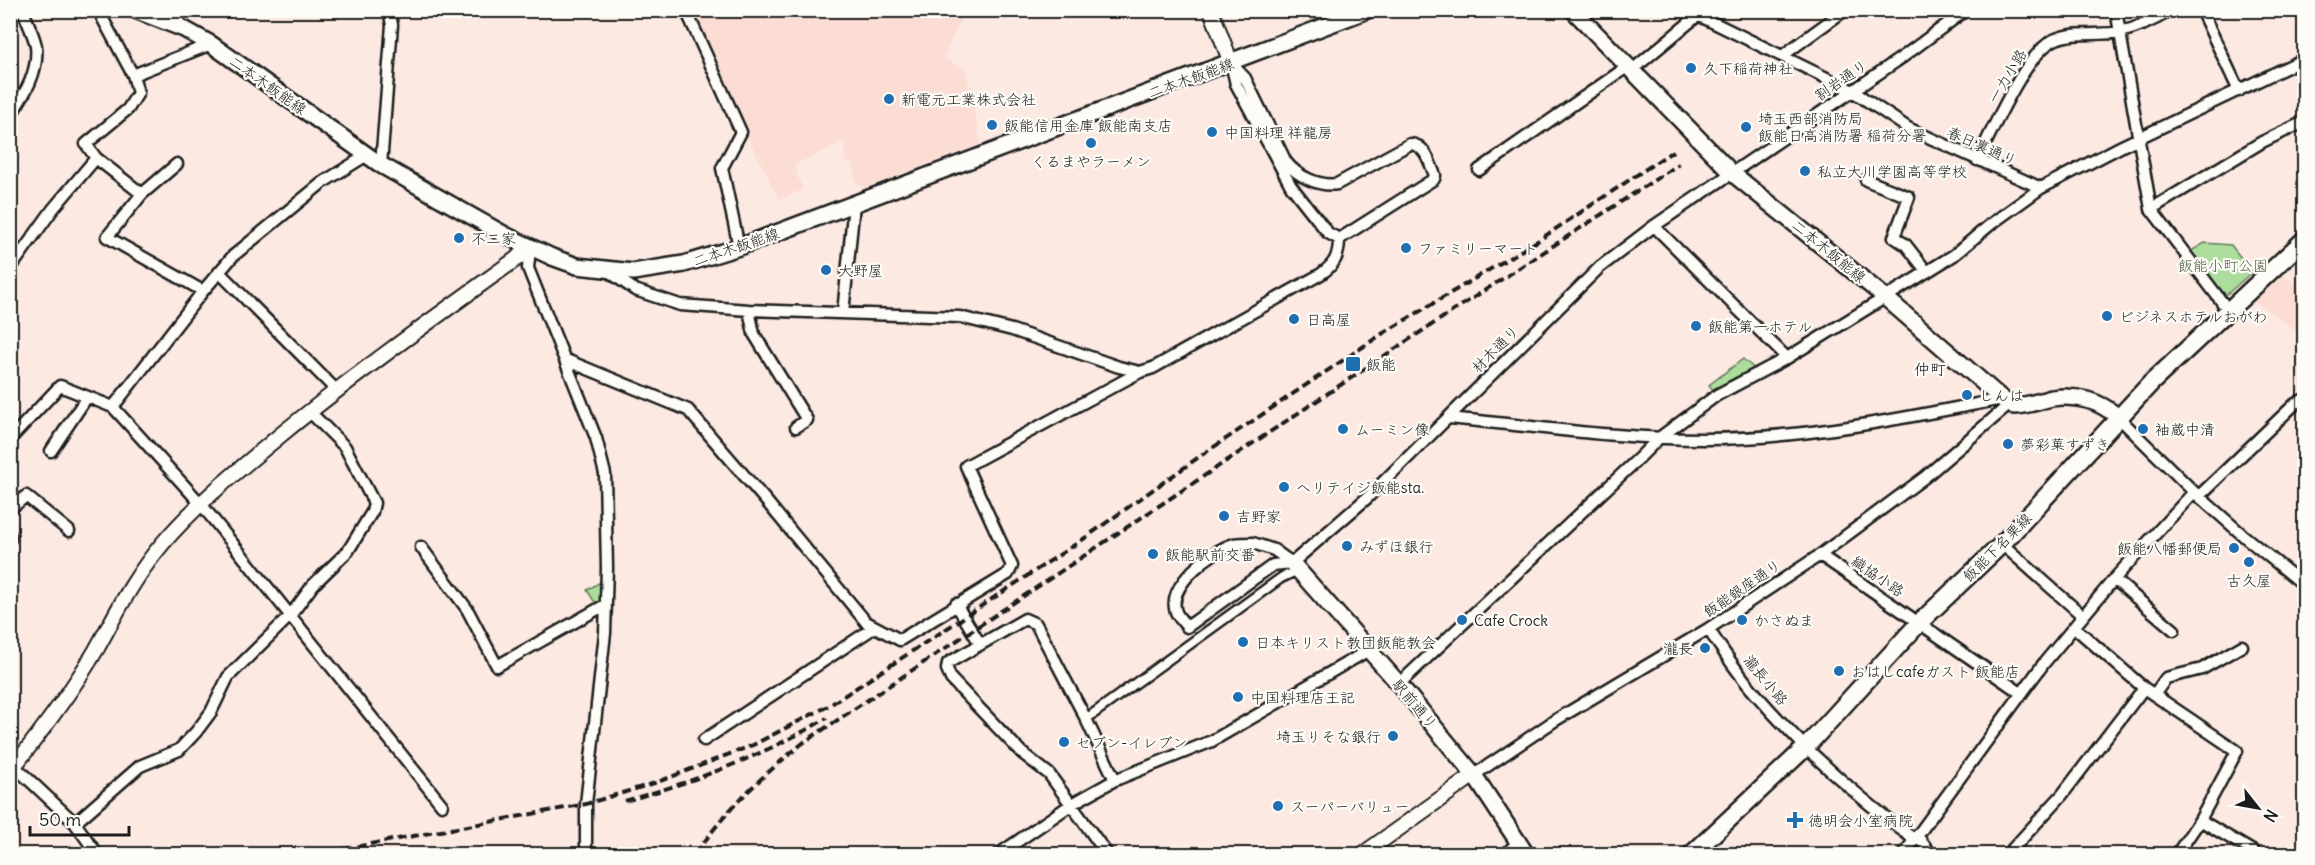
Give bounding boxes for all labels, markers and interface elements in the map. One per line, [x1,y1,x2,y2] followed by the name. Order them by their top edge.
[1983,45,2031,107] street label: 一力小路
[226,51,310,119] street label: 二本木飯能線
[1145,54,1237,102] street label: 二本木飯能線
[1811,55,1871,105] street label: 割岩通り
[1703,59,1793,78] place label: 久下稲荷神社
[1684,61,1698,75] marker: 久下稲荷神社
[901,90,1036,109] place label: 新電元工業株式会社
[882,92,896,106] marker: 新電元工業株式会社
[1758,109,1927,145] place label: 埼玉西部消防局 飯能日高消防署 稲荷分署
[1004,116,1173,135] place label: 飯能信用金庫 飯能南支店
[985,118,999,132] marker: 飯能信用金庫 飯能南支店
[1739,120,1753,134] marker: 埼玉西部消防局 飯能日高消防署 稲荷分署
[1944,122,2020,170] street label: 春日裏通り
[1224,123,1333,142] place label: 中国料理 祥龍房
[1205,125,1219,139] marker: 中国料理 祥龍房
[1084,136,1098,150] marker: くるまやラーメン
[1031,152,1151,171] place label: くるまやラーメン
[1817,162,1967,181] place label: 私立大川学園高等学校
[1798,164,1812,178] marker: 私立大川学園高等学校
[1788,215,1870,287] street label: 二本木飯能線
[690,223,782,271] street label: 二本木飯能線
[471,229,516,248] place label: 不二家
[452,231,466,245] marker: 不二家
[1418,239,1538,258] place label: ファミリーマート
[1399,241,1413,255] marker: ファミリーマート
[2178,256,2268,275] park label: 飯能小町公園
[838,261,883,280] place label: 大野屋
[819,263,833,277] marker: 大野屋
[2119,307,2268,326] place label: ビジネスホテルおがわ
[2100,309,2114,323] marker: ビジネスホテルおがわ
[1306,310,1351,329] place label: 日高屋
[1287,312,1301,326] marker: 日高屋
[1708,317,1812,336] place label: 飯能第一ホテル
[1689,319,1703,333] marker: 飯能第一ホテル
[1467,321,1523,377] street label: 材木通り
[1344,355,1362,373] marker: 飯能
[1366,355,1396,374] place label: 飯能
[1914,359,1946,379] district label: 仲町
[1979,386,2024,405] place label: しんは
[1960,388,1974,402] marker: しんは
[1355,420,1429,439] place label: ムーミン像
[2155,420,2215,439] place label: 袖蔵中清
[1336,422,1350,436] marker: ムーミン像
[2136,422,2150,436] marker: 袖蔵中清
[2020,435,2110,454] place label: 夢彩菓すずき
[2001,437,2015,451] marker: 夢彩菓すずき
[1296,478,1424,497] place label: ヘリテイジ飯能sta.
[1277,480,1291,494] marker: ヘリテイジ飯能sta.
[1236,507,1281,526] place label: 吉野家
[1958,508,2036,586] street label: 飯能下名栗線
[1217,509,1231,523] marker: 吉野家
[1359,537,1433,556] place label: みずほ銀行
[1340,539,1354,553] marker: みずほ銀行
[2117,539,2222,558] place label: 飯能八幡郵便局
[2227,541,2241,555] marker: 飯能八幡郵便局
[1165,545,1255,564] place label: 飯能駅前交番
[1146,547,1160,561] marker: 飯能駅前交番
[1848,551,1908,601] street label: 織協小路
[1699,555,1785,621] street label: 飯能銀座通り
[2242,555,2256,569] marker: 古久屋
[2226,571,2272,590] place label: 古久屋
[1474,611,1548,630] place label: Cafe Crock
[1754,611,1814,630] place label: かさぬま
[1455,613,1469,627] marker: Cafe Crock
[1735,613,1749,627] marker: かさぬま
[1255,633,1436,652] place label: 日本キリスト教団飯能教会
[1236,635,1250,649] marker: 日本キリスト教団飯能教会
[1663,639,1693,658] place label: 瀧長
[1698,641,1712,655] marker: 瀧長
[1740,651,1792,709] street label: 瀧長小路
[1851,662,2020,681] place label: おはしcafeガスト 飯能店
[1832,664,1846,678] marker: おはしcafeガスト 飯能店
[1388,675,1442,733] street label: 駅前通り
[1250,688,1355,707] place label: 中国料理店王記
[1231,690,1245,704] marker: 中国料理店王記
[1276,727,1381,746] place label: 埼玉りそな銀行
[1386,729,1400,743] marker: 埼玉りそな銀行
[1076,733,1187,752] place label: セブン-イレブン
[1057,735,1071,749] marker: セブン-イレブン
[2228,778,2288,838] north arrow
[1290,797,1409,816] place label: スーパーバリュー
[30,799,129,837] scale bar
[1271,799,1285,813] marker: スーパーバリュー
[2259,806,2282,826] text: N
[39,808,81,831] text: 50 m
[1786,811,1804,829] marker: 徳明会小室病院
[1808,811,1913,830] place label: 徳明会小室病院

